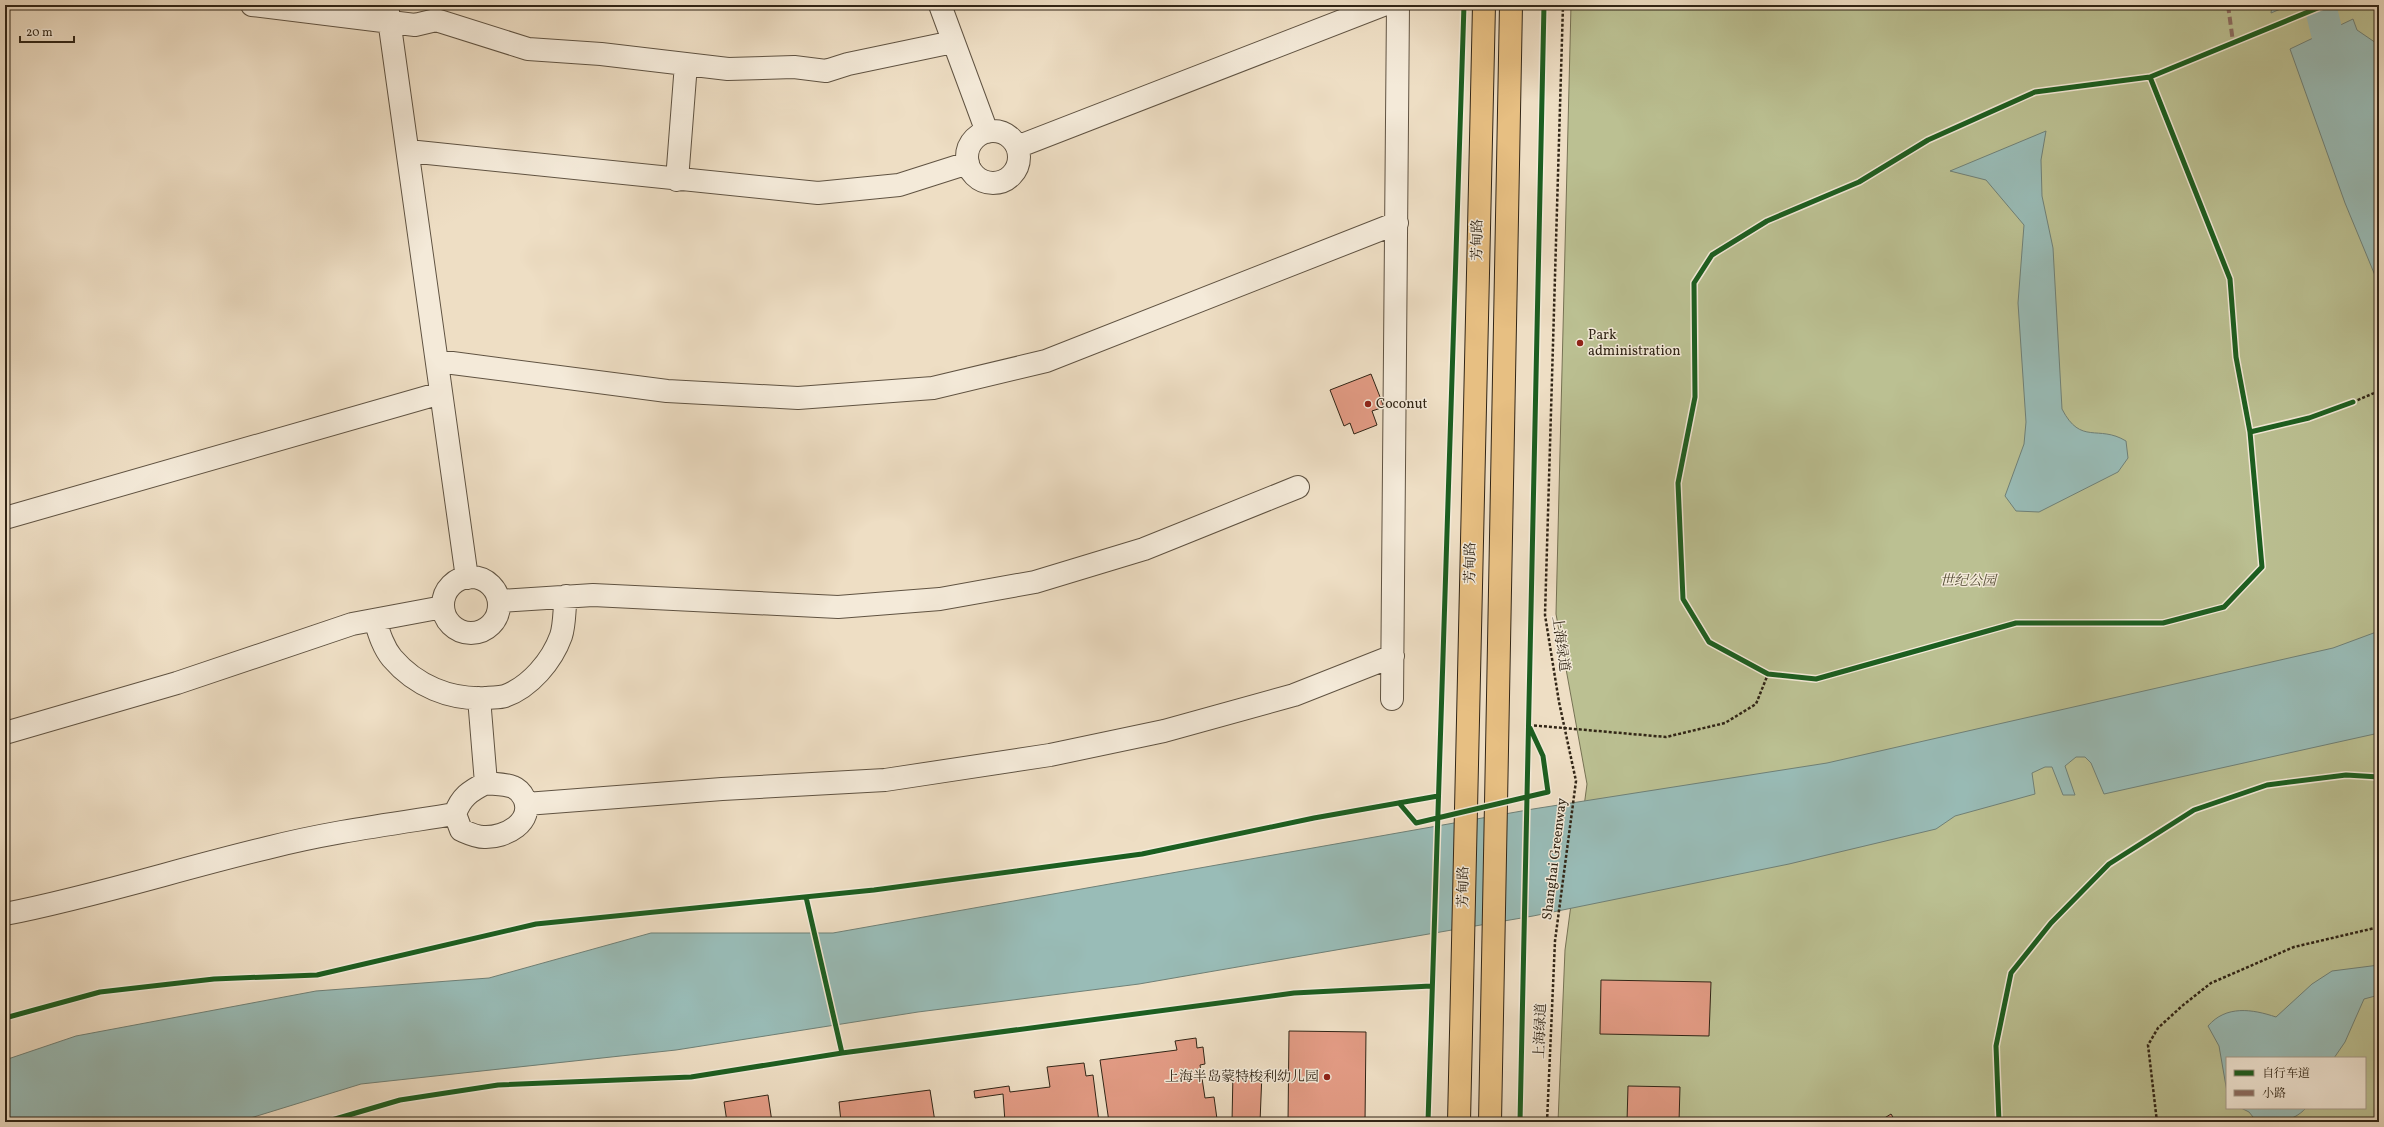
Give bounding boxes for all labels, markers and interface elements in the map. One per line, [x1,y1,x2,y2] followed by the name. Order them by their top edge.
[20,18,74,44] scale bar
[26,25,53,41] text: 20 m
[1468,219,1488,261] street label: 芳甸路
[1588,326,1681,361] place label: Park administration
[1575,338,1585,348] marker: Park administration
[1376,395,1428,414] place label: Coconut
[1363,399,1373,409] marker: Coconut
[1461,542,1481,584] street label: 芳甸路
[1940,572,1998,591] park label: 世纪公园
[1547,615,1573,673] street label: 上海绿道
[1538,796,1572,921] street label: Shanghai Greenway
[1454,866,1474,908] street label: 芳甸路
[1531,1003,1551,1059] street label: 上海绿道
[2226,1057,2366,1109] legend
[2262,1066,2310,1082] text: 自行车道
[1165,1068,1319,1087] place label: 上海半岛蒙特梭利幼儿园
[1322,1072,1332,1082] marker: 上海半岛蒙特梭利幼儿园
[2262,1086,2286,1102] text: 小路

